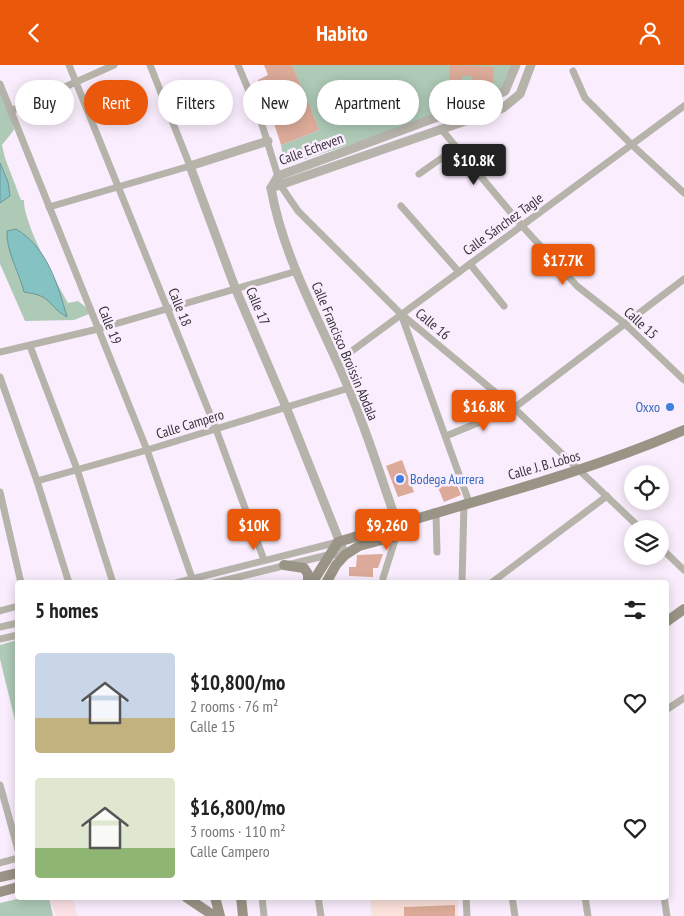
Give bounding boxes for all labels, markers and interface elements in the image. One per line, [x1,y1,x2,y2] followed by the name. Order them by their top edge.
[20,19,48,47] icon: back
[316,19,368,47] text: Habito
[636,19,664,47] icon: person
[15,80,74,125] chip: Buy
[84,80,148,125] chip: Rent
[158,80,233,125] chip: Filters
[243,80,307,125] chip: New
[317,80,419,125] chip: Apartment
[429,80,503,125] chip: House
[276,129,346,169] street label: Calle Echeven
[433,143,515,186] pin: $10.8K
[453,150,495,170] text: $10.8K
[459,189,547,259] street label: Calle Sánchez Tagle
[522,243,604,286] pin: $17.7K
[543,250,583,270] text: $17.7K
[308,279,382,423] street label: Calle Francisco Broissin Abdala
[242,284,274,328] street label: Calle 17
[164,285,196,329] street label: Calle 18
[94,303,126,347] street label: Calle 19
[620,303,662,343] street label: Calle 15
[412,304,454,344] street label: Calle 16
[443,389,525,432] pin: $16.8K
[463,396,505,416] text: $16.8K
[636,398,660,416] place label: Oxxo
[664,401,676,413] marker: Oxxo
[154,405,226,443] street label: Calle Campero
[506,446,582,484] street label: Calle J. B. Lobos
[624,465,669,565] map controls
[624,465,669,510] button: locate
[410,470,484,488] place label: Bodega Aurrera
[394,473,406,485] marker: Bodega Aurrera
[224,509,284,551] pin: $10K
[346,509,428,551] pin: $9,260
[238,515,270,535] text: $10K
[366,515,408,535] text: $9,260
[624,520,669,565] button: layers
[621,596,649,624] icon: filters
[35,597,98,624] text: 5 homes
[190,669,285,696] text: $10,800/mo
[75,673,135,733] icon: home
[621,689,649,717] icon: heart
[190,696,278,716] text: 2 rooms · 76 m²
[190,716,235,736] text: Calle 15
[190,794,285,821] text: $16,800/mo
[75,798,135,858] icon: home
[621,814,649,842] icon: heart
[190,821,286,841] text: 3 rooms · 110 m²
[190,841,270,861] text: Calle Campero

